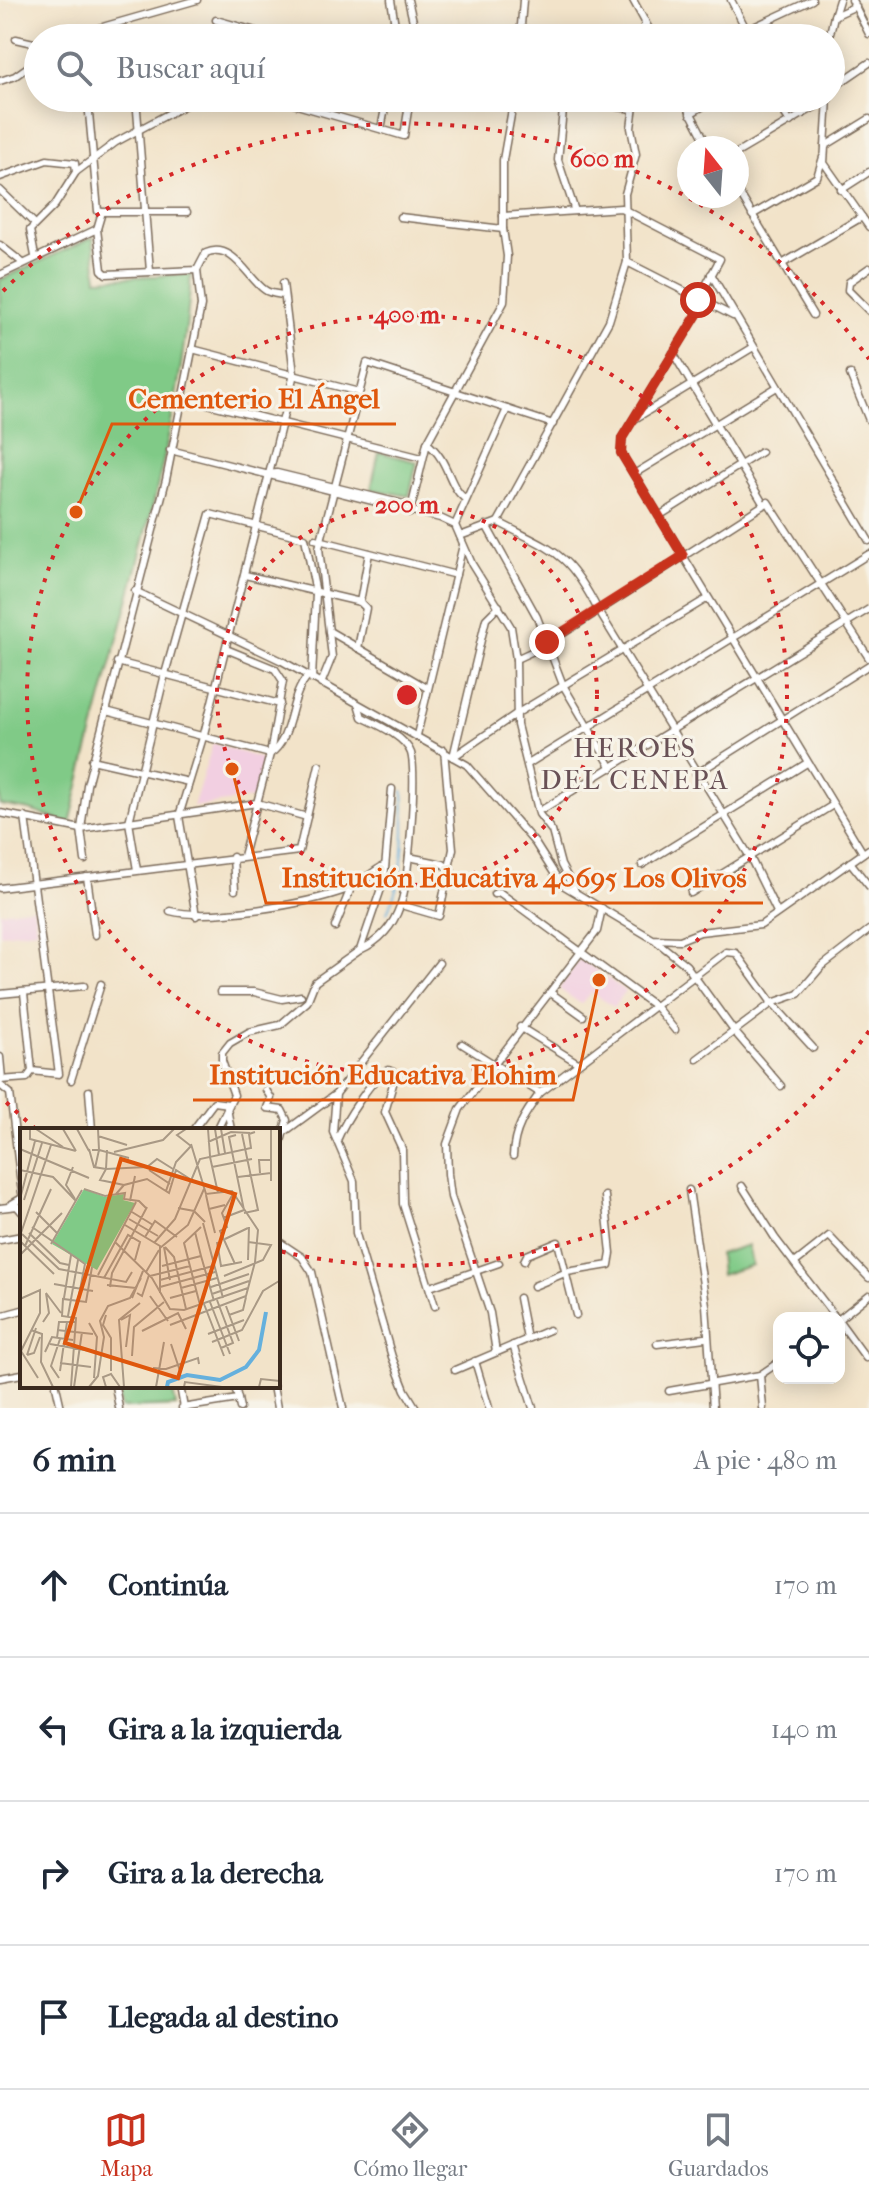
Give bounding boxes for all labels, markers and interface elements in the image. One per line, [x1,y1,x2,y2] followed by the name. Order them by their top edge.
[24,24,845,112] search box
[52,46,96,90] icon: search
[116,51,265,86] text: Buscar aquí
[677,136,749,208] north arrow
[570,145,635,173] text: 600 m
[680,282,716,318] route start
[373,301,441,330] text: 400 m
[112,372,396,424] callout: Cementerio El Ángel
[128,382,380,415] text: Cementerio El Ángel
[375,491,440,519] text: 200 m
[529,624,565,660] route end
[393,681,421,709] centre of rings
[540,731,730,796] district label: HEROES DEL CENEPA
[266,851,763,903] callout: Institución Educativa 40695 Los Olivos
[282,861,746,895] text: Institución Educativa 40695 Los Olivos
[193,1048,573,1100] callout: Institución Educativa Elohim
[209,1058,558,1091] text: Institución Educativa Elohim
[20,1128,280,1388] inset map
[773,1312,845,1384] map controls
[773,1312,845,1384] button: locate
[32,1440,116,1480] text: 6 min
[694,1445,837,1476] text: A pie · 480 m
[32,1563,76,1607] icon: ahead
[108,1568,228,1603] text: Continúa
[774,1570,837,1601] text: 170 m
[32,1707,76,1751] icon: left
[108,1712,341,1747] text: Gira a la izquierda
[771,1714,837,1745] text: 140 m
[32,1851,76,1895] icon: right
[108,1856,323,1891] text: Gira a la derecha
[774,1858,837,1889] text: 170 m
[32,1995,76,2039] icon: arrive
[108,2000,338,2035] text: Llegada al destino
[100,2108,153,2182] tab: Mapa
[353,2108,467,2182] tab: Cómo llegar
[668,2108,769,2182] tab: Guardados

